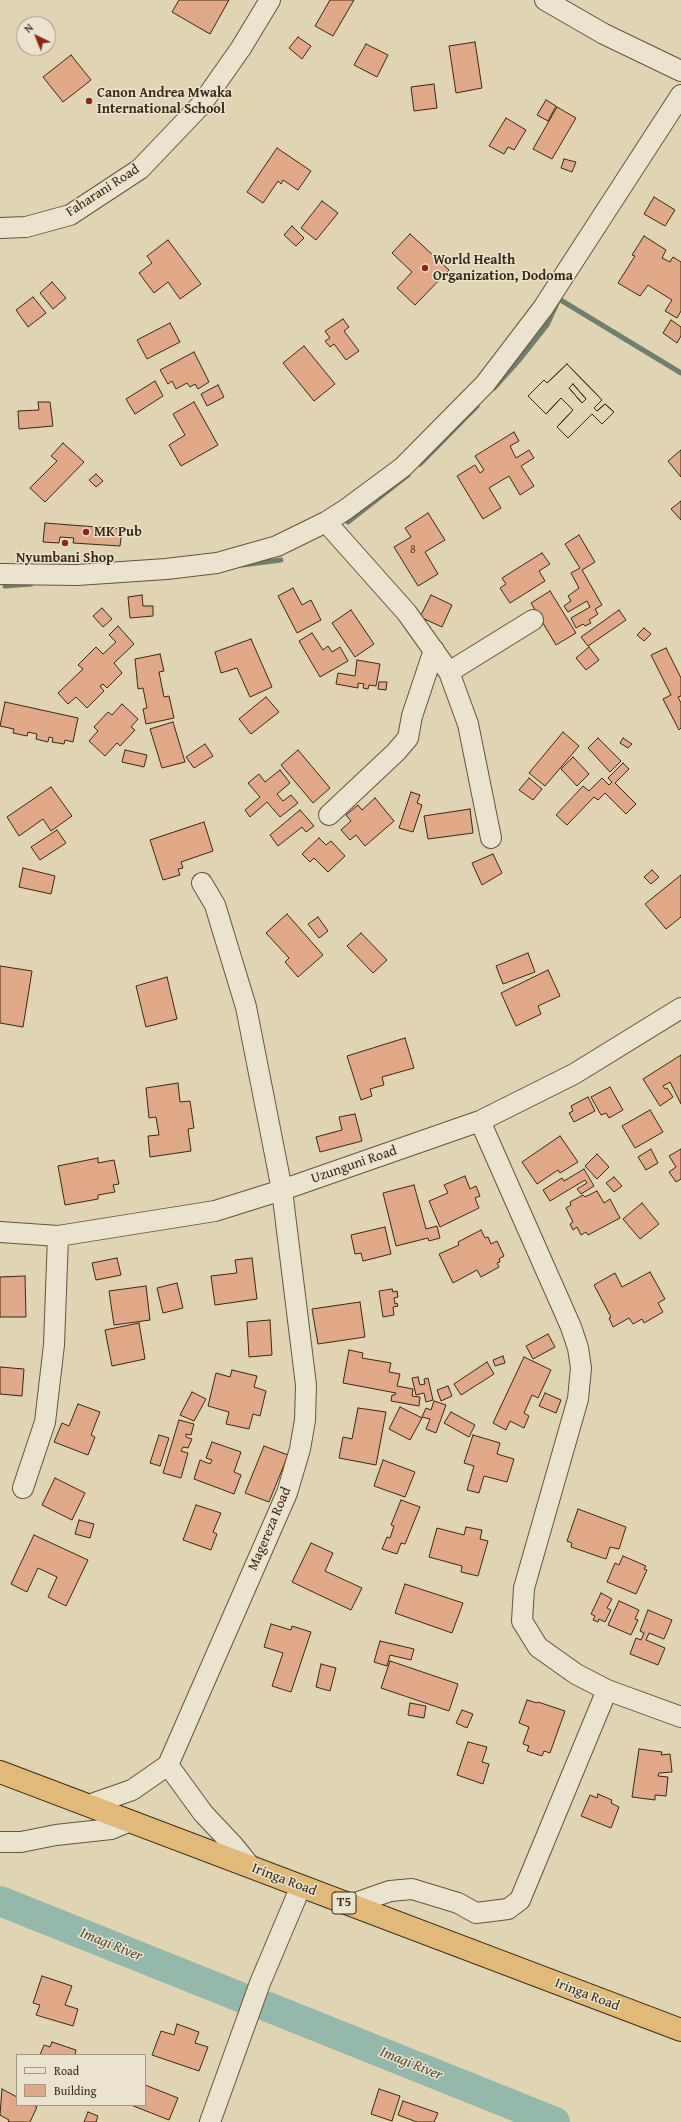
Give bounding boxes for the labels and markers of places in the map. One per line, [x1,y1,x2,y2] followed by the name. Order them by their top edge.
[97,85,232,118] place label: Canon Andrea Mwaka International School
[84,96,94,106] marker: Canon Andrea Mwaka International School
[433,252,573,284] place label: World Health Organization, Dodoma
[420,263,430,273] marker: World Health Organization, Dodoma
[94,524,142,540] place label: MK Pub
[81,527,91,537] marker: MK Pub
[60,538,70,548] marker: Nyumbani Shop
[16,550,114,566] place label: Nyumbani Shop

